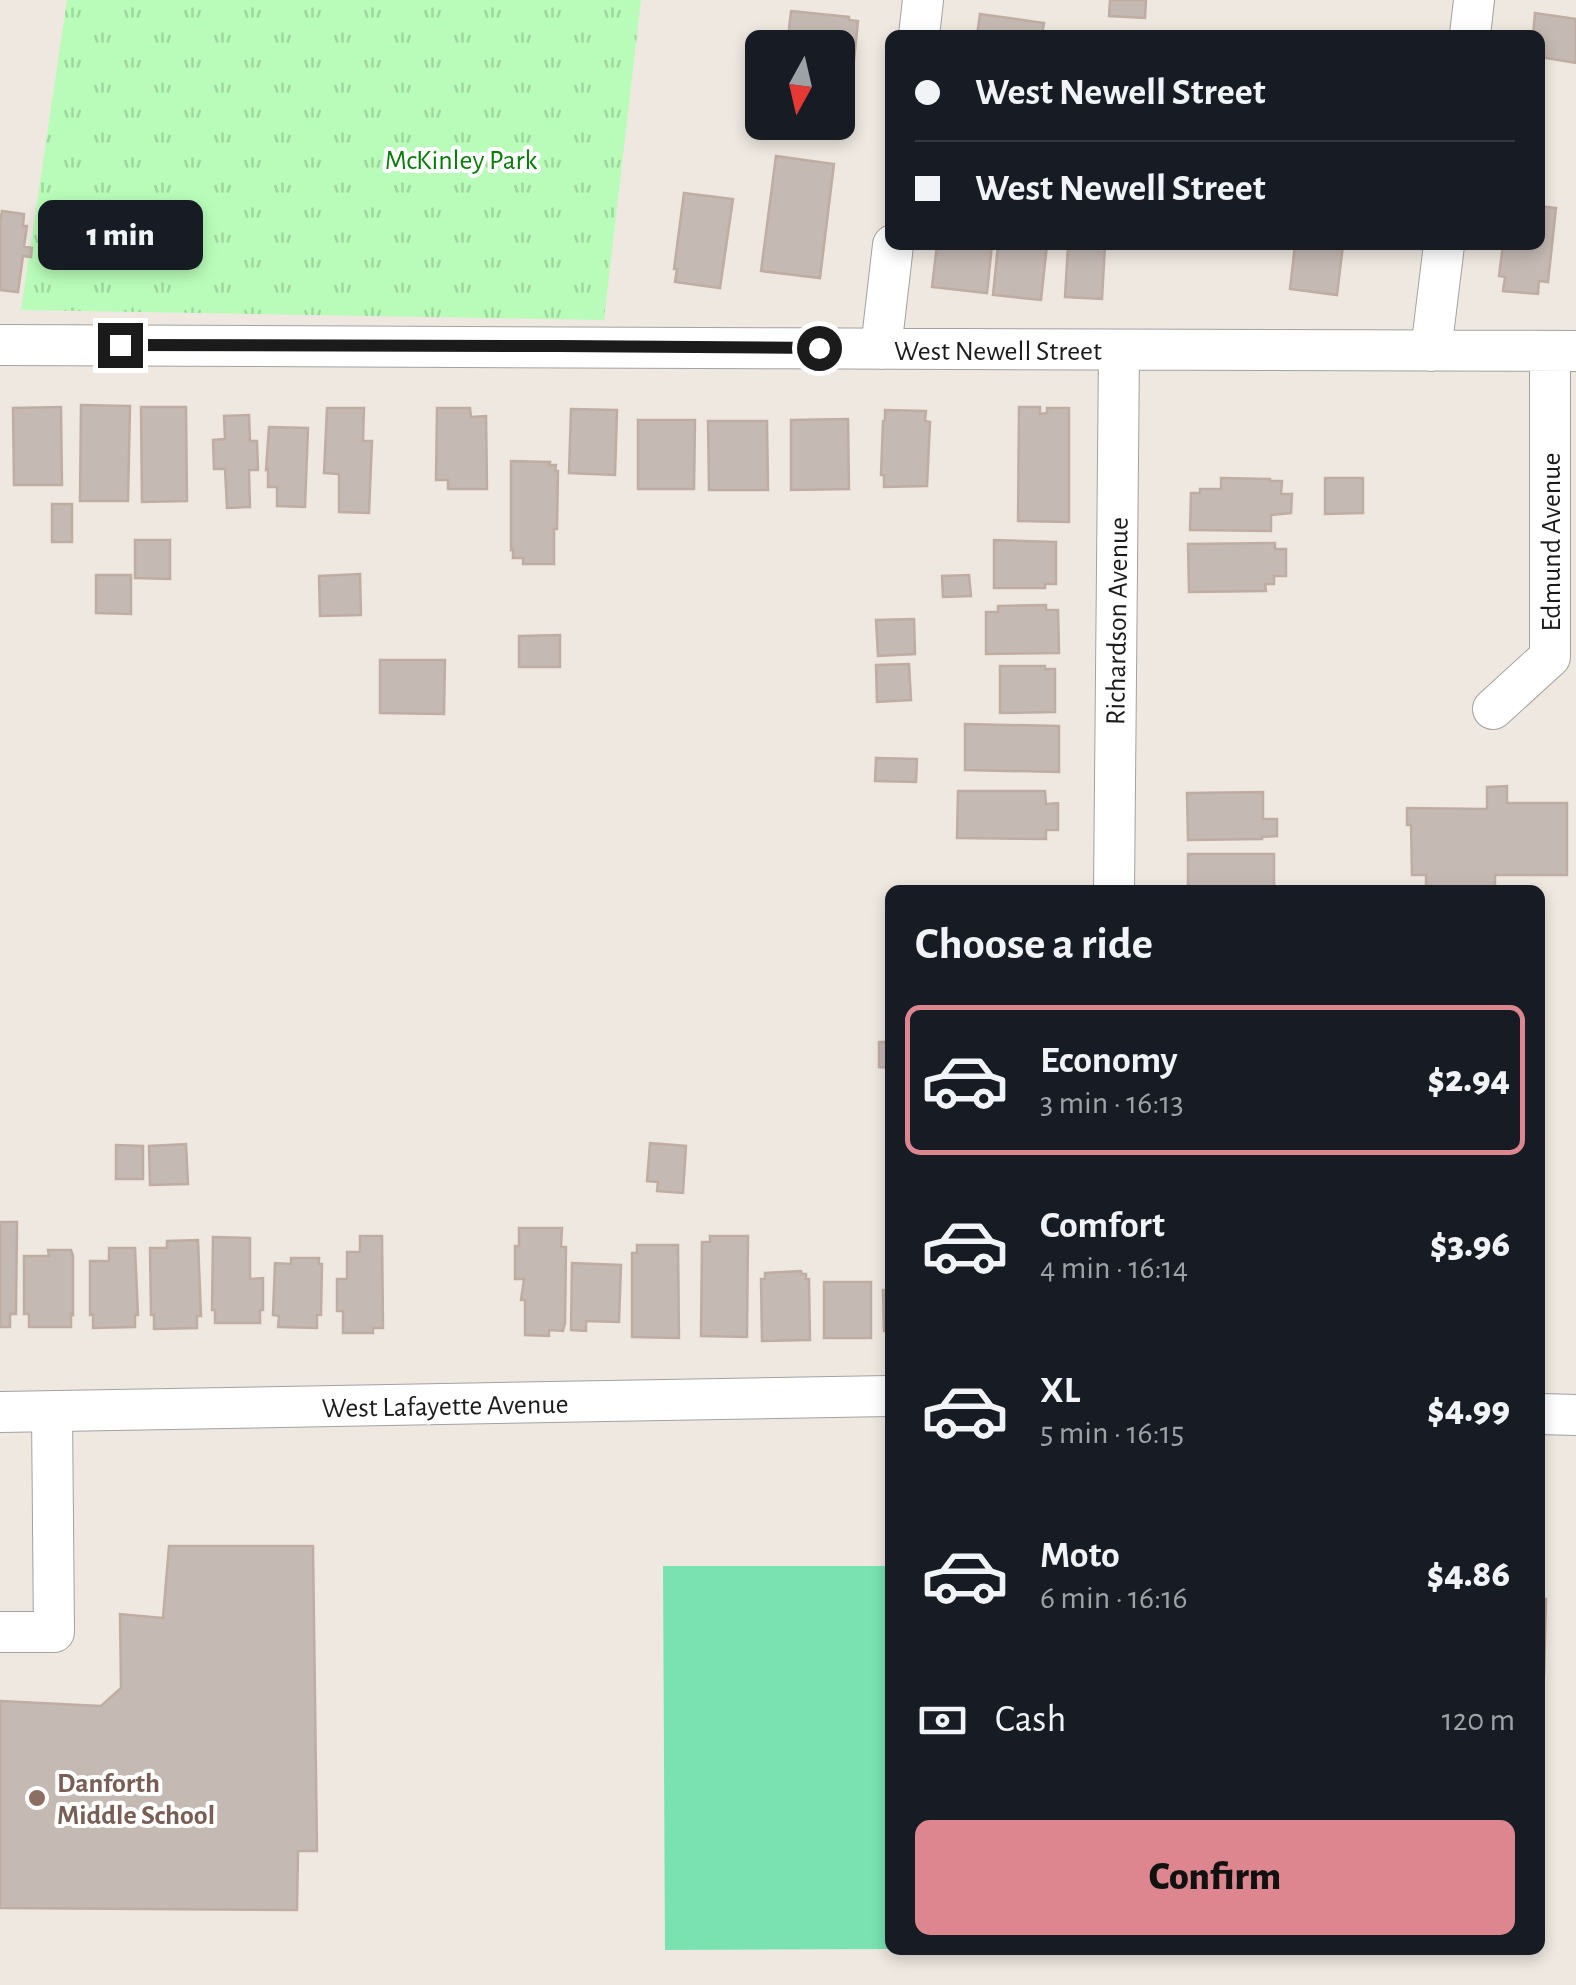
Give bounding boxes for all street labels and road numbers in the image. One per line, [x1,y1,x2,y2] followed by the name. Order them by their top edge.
[894,338,1102,366] street label: West Newell Street
[1538,453,1566,631] street label: Edmund Avenue
[1102,517,1134,725] street label: Richardson Avenue
[321,1391,569,1423] street label: West Lafayette Avenue

